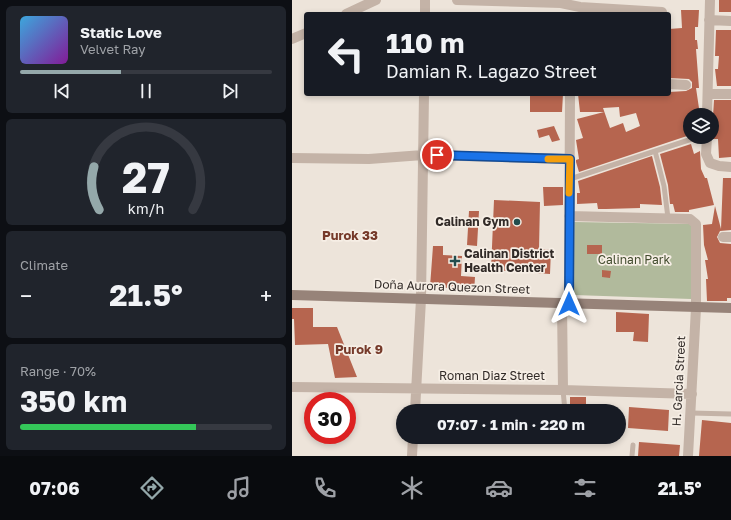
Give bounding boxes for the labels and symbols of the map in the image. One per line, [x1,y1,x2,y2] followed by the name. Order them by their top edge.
[420,138,454,172] pin
[435,214,509,229] place label: Calinan Gym
[512,217,522,227] marker: Calinan Gym
[322,227,378,243] district label: Purok 33
[464,246,554,275] place label: Calinan District Health Center
[598,252,670,267] park label: Calinan Park
[449,255,461,267] marker: Calinan District Health Center
[374,276,531,297] street label: Doña Aurora Quezon Street
[548,283,590,325] position arrow
[669,335,688,427] street label: H. Garcia Street
[335,341,383,357] district label: Purok 9
[439,368,545,383] street label: Roman Diaz Street
[304,392,356,444] speed limit sign: 30

